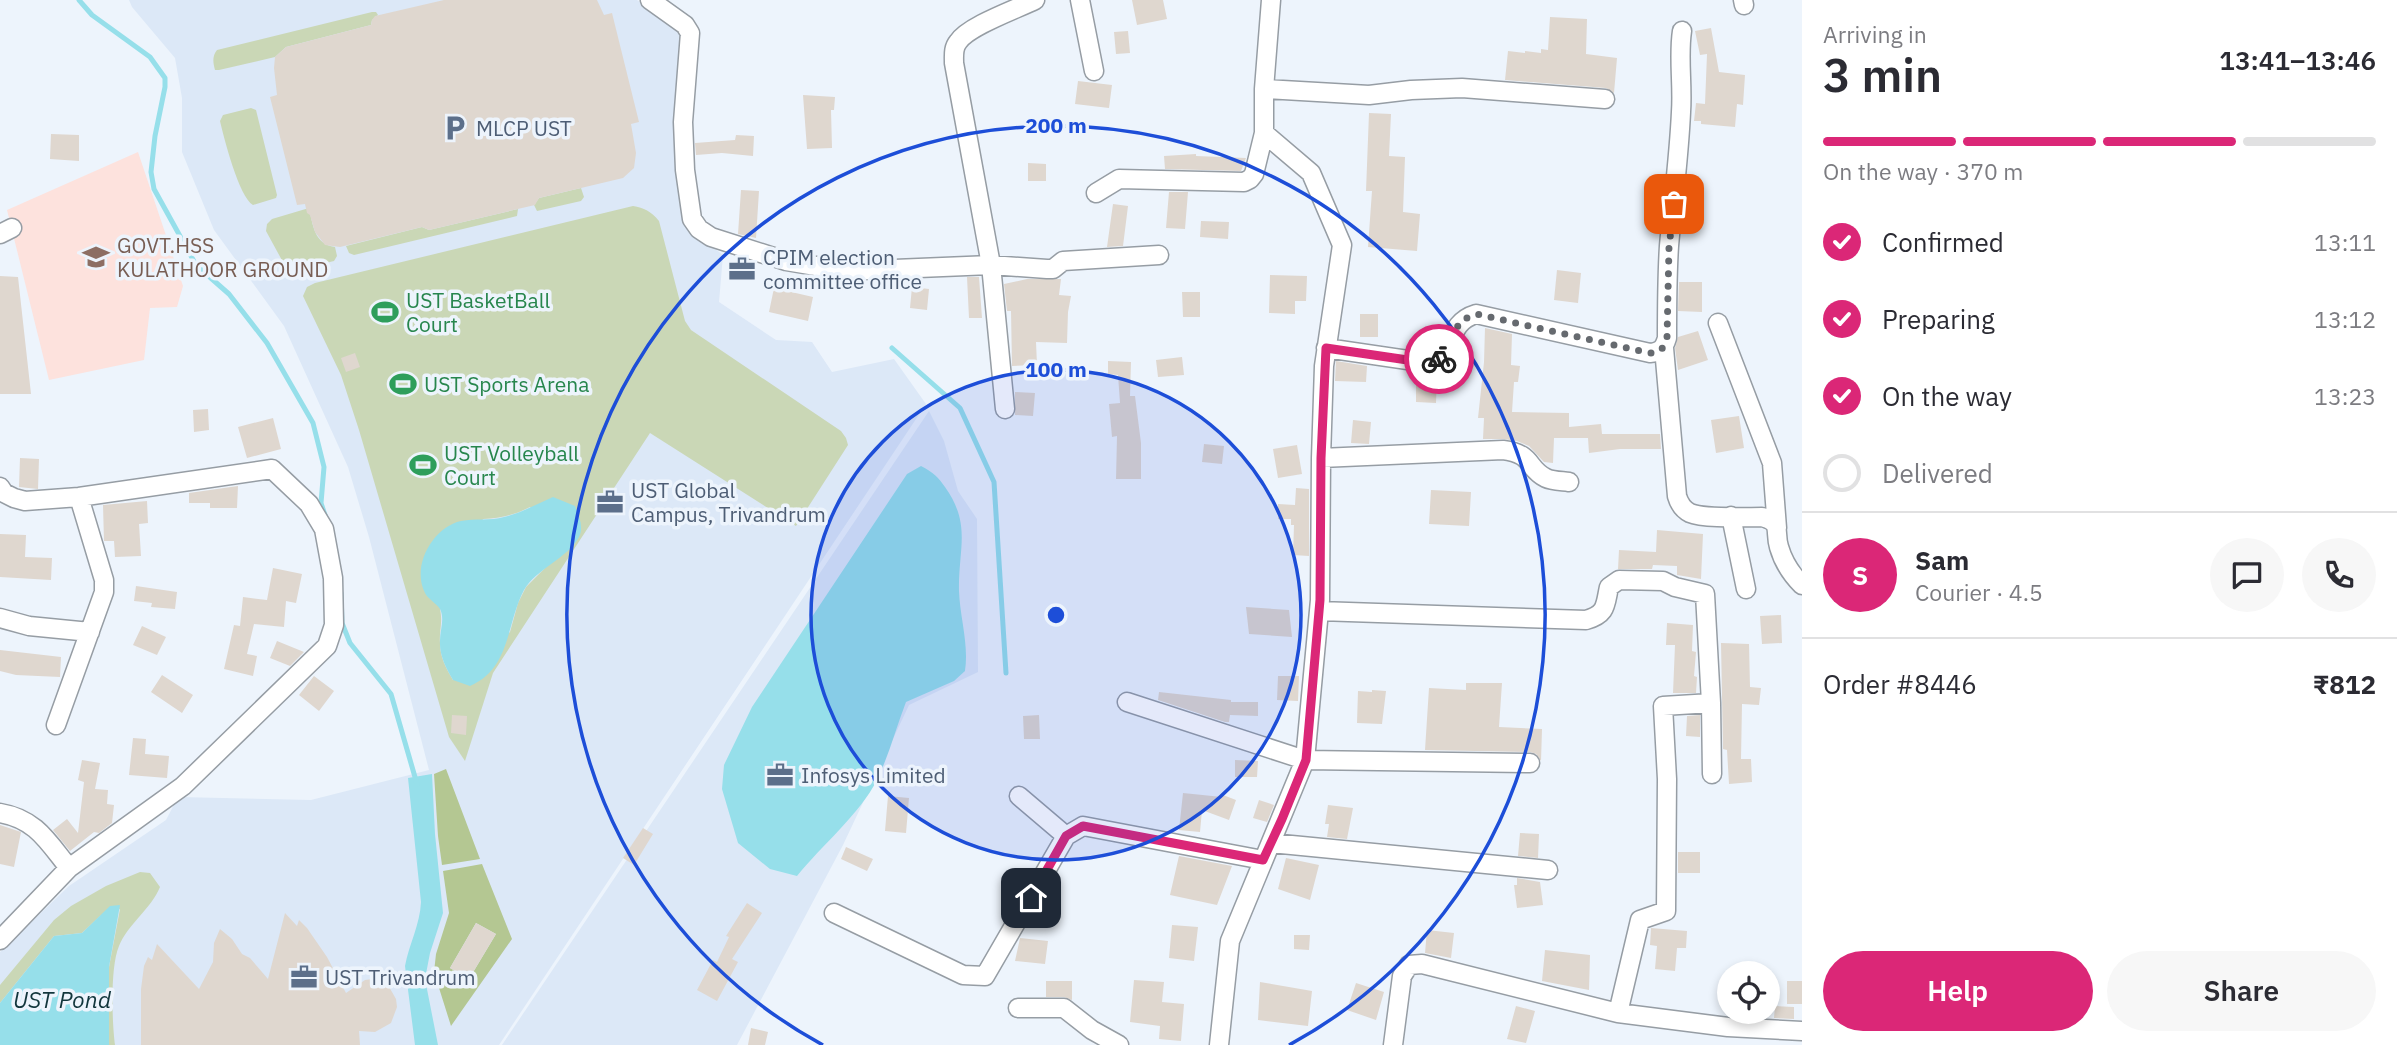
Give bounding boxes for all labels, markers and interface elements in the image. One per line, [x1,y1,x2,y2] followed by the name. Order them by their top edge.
[1823,19,1927,49] text: Arriving in
[2219,43,2376,77] text: 13:41–13:46
[1823,45,1942,105] text: 3 min
[1025,111,1087,139] text: 200 m
[440,113,470,143] parking icon: MLCP UST
[476,114,572,142] place label: MLCP UST
[1823,156,2023,186] text: On the way · 370 m
[1644,174,1704,234] pin
[1655,185,1693,223] icon: bag
[1823,223,1861,261] icon: check
[1882,225,2004,259] text: Confirmed
[2314,227,2376,257] text: 13:11
[117,231,328,283] place label: GOVT.HSS KULATHOOR GROUND
[81,242,111,272] school or university icon: GOVT.HSS KULATHOOR GROUND
[763,243,922,295] place label: CPIM election committee office
[727,254,757,284] office icon: CPIM election committee office
[406,286,550,338] place label: UST BasketBall Court
[370,297,400,327] sports icon: UST BasketBall Court
[1823,300,1861,338] icon: check
[1882,302,1995,336] text: Preparing
[2314,304,2376,334] text: 13:12
[1404,324,1474,394] courier
[1420,340,1458,378] icon: bike
[1025,355,1087,383] text: 100 m
[388,369,418,399] sports icon: UST Sports Arena
[424,370,589,398] place label: UST Sports Arena
[1823,377,1861,415] icon: check
[1882,379,2012,413] text: On the way
[2314,381,2376,411] text: 13:23
[444,439,579,491] place label: UST Volleyball Court
[408,450,438,480] sports icon: UST Volleyball Court
[1882,456,1993,490] text: Delivered
[631,476,826,528] place label: UST Global Campus, Trivandrum
[595,487,625,517] office icon: UST Global Campus, Trivandrum
[2210,538,2284,612] button: chat
[2302,538,2376,612] button: phone
[1915,543,1969,577] text: Sam
[1852,558,1868,592] text: S
[1915,577,2043,607] text: Courier · 4.5
[1044,603,1068,627] centre of rings
[1823,667,1977,701] text: Order #8446
[2313,667,2376,701] text: ₹812
[765,760,795,790] office icon: Infosys Limited
[801,761,946,789] place label: Infosys Limited
[1001,868,1061,928] pin
[1012,879,1050,917] icon: home
[1823,951,2093,1031] button: Help
[2107,951,2376,1031] button: Share
[1717,961,1780,1024] map controls
[1717,961,1780,1024] button: locate
[289,962,319,992] office icon: UST Trivandrum
[325,963,476,991] place label: UST Trivandrum
[13,984,112,1014] water label: UST Pond

